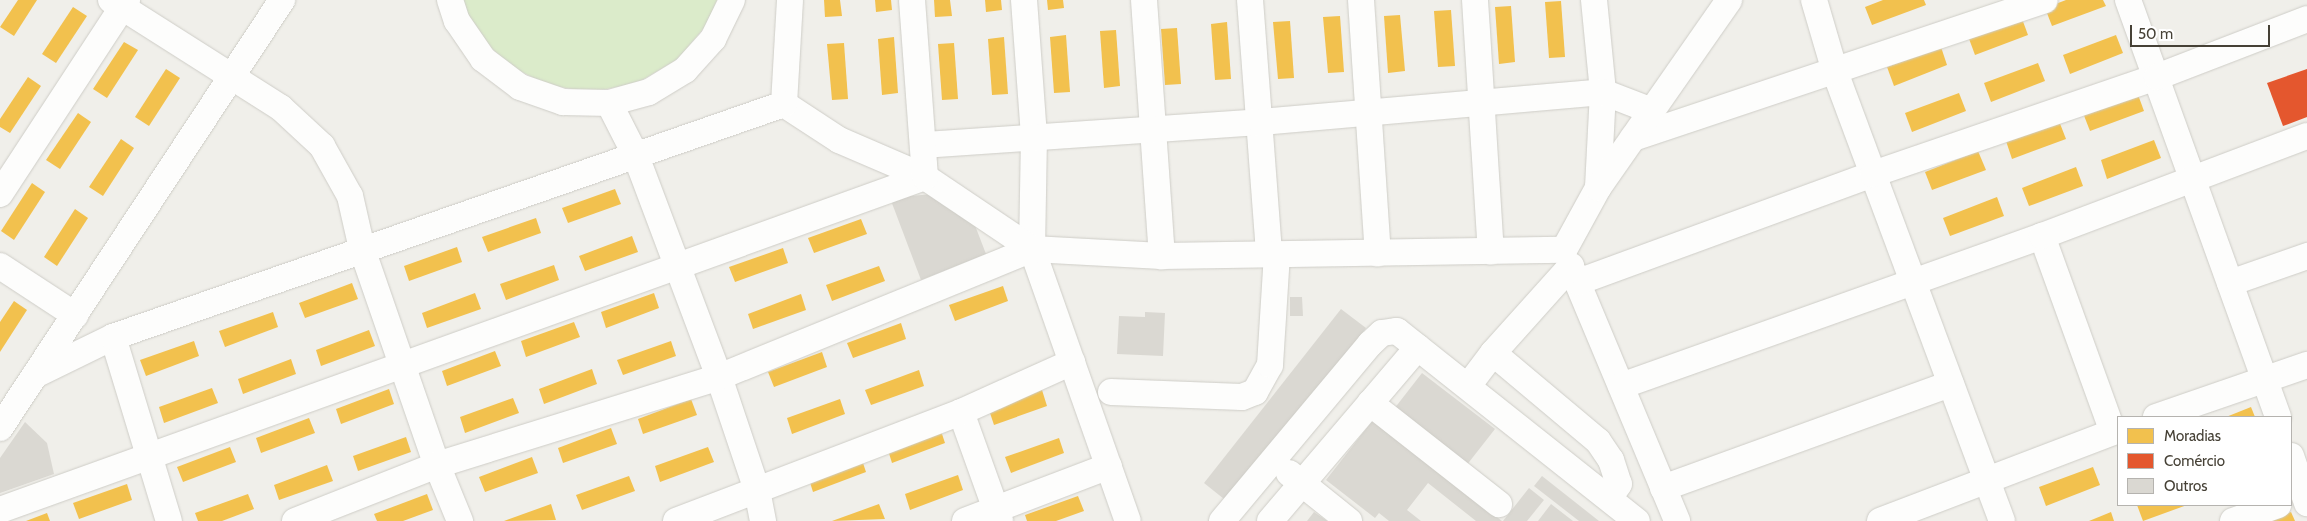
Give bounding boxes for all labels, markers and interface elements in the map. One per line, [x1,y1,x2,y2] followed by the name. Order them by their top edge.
[2132,15,2272,47] scale bar
[2138,25,2173,43] text: 50 m
[2117,416,2292,506] legend
[2164,427,2221,445] text: Moradias
[2164,452,2225,470] text: Comércio
[2164,477,2207,495] text: Outros

